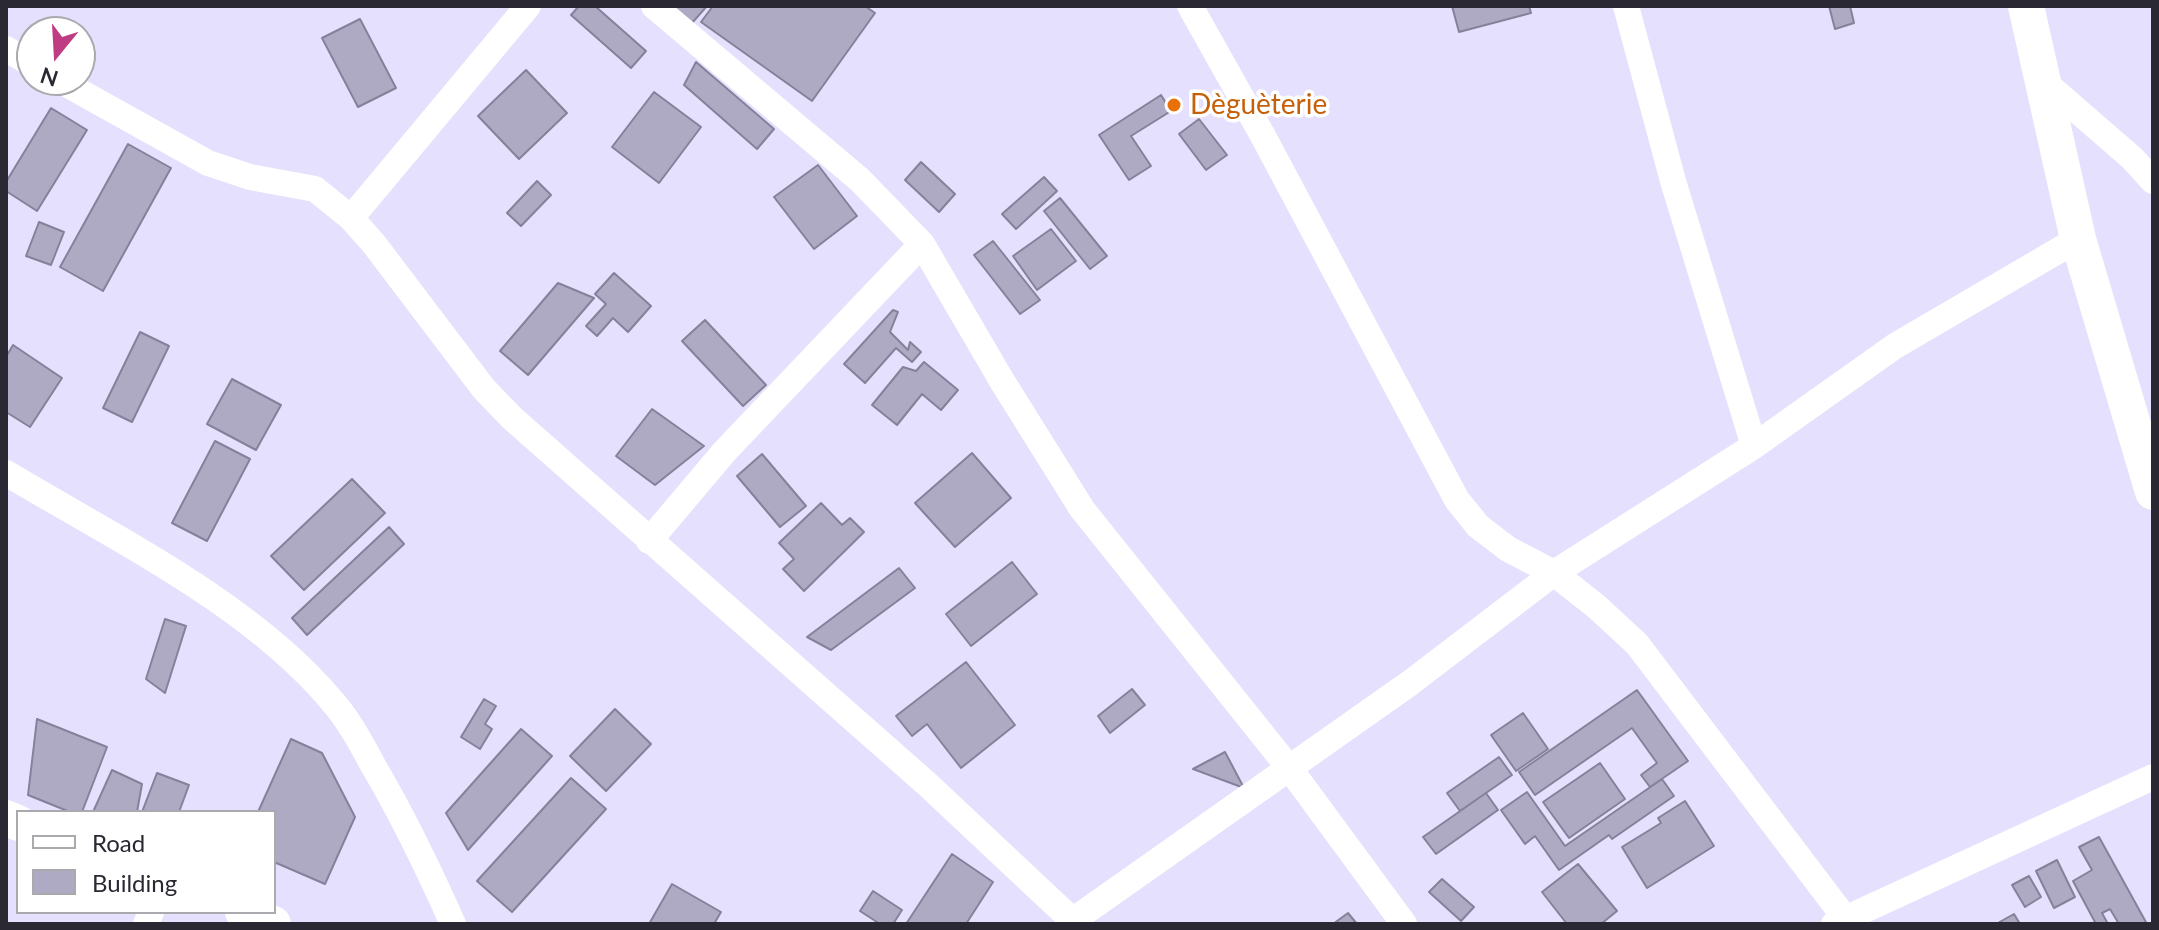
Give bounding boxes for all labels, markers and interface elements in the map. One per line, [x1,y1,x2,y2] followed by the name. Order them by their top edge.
[16,16,96,96] north arrow
[37,62,61,93] text: N
[1190,88,1327,122] place label: Dèguèterie
[1165,96,1183,114] marker: Dèguèterie
[16,810,276,914] legend
[92,828,145,857] text: Road
[92,868,177,897] text: Building

